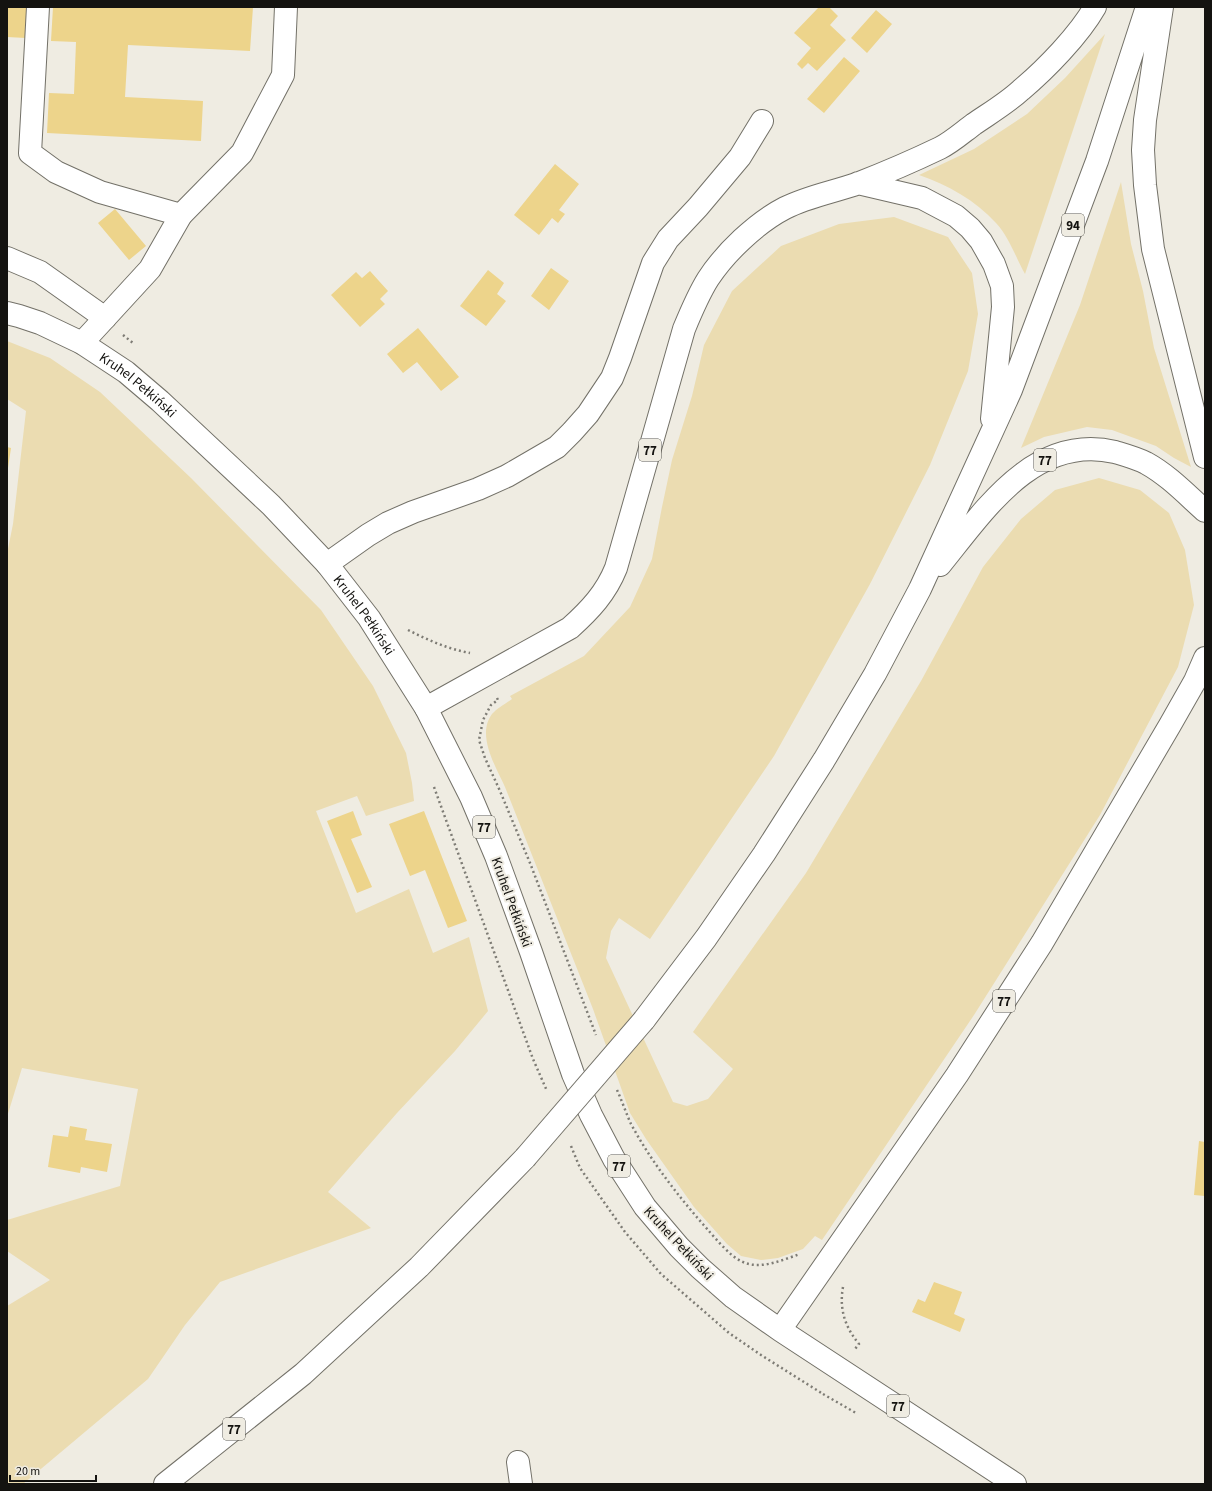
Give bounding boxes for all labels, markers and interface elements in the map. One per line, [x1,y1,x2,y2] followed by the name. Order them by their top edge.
[1062,214,1084,236] road number: 94
[95,348,181,423] street label: Kruhel Pełkiński
[639,439,661,461] road number: 77
[1034,449,1056,471] road number: 77
[328,571,399,659] street label: Kruhel Pełkiński
[473,816,495,838] road number: 77
[486,855,537,950] street label: Kruhel Pełkiński
[993,990,1015,1012] road number: 77
[608,1155,630,1177] road number: 77
[639,1202,718,1285] street label: Kruhel Pełkiński
[887,1395,909,1417] road number: 77
[223,1418,245,1440] road number: 77
[10,1457,96,1483] scale bar
[16,1463,40,1480] text: 20 m

